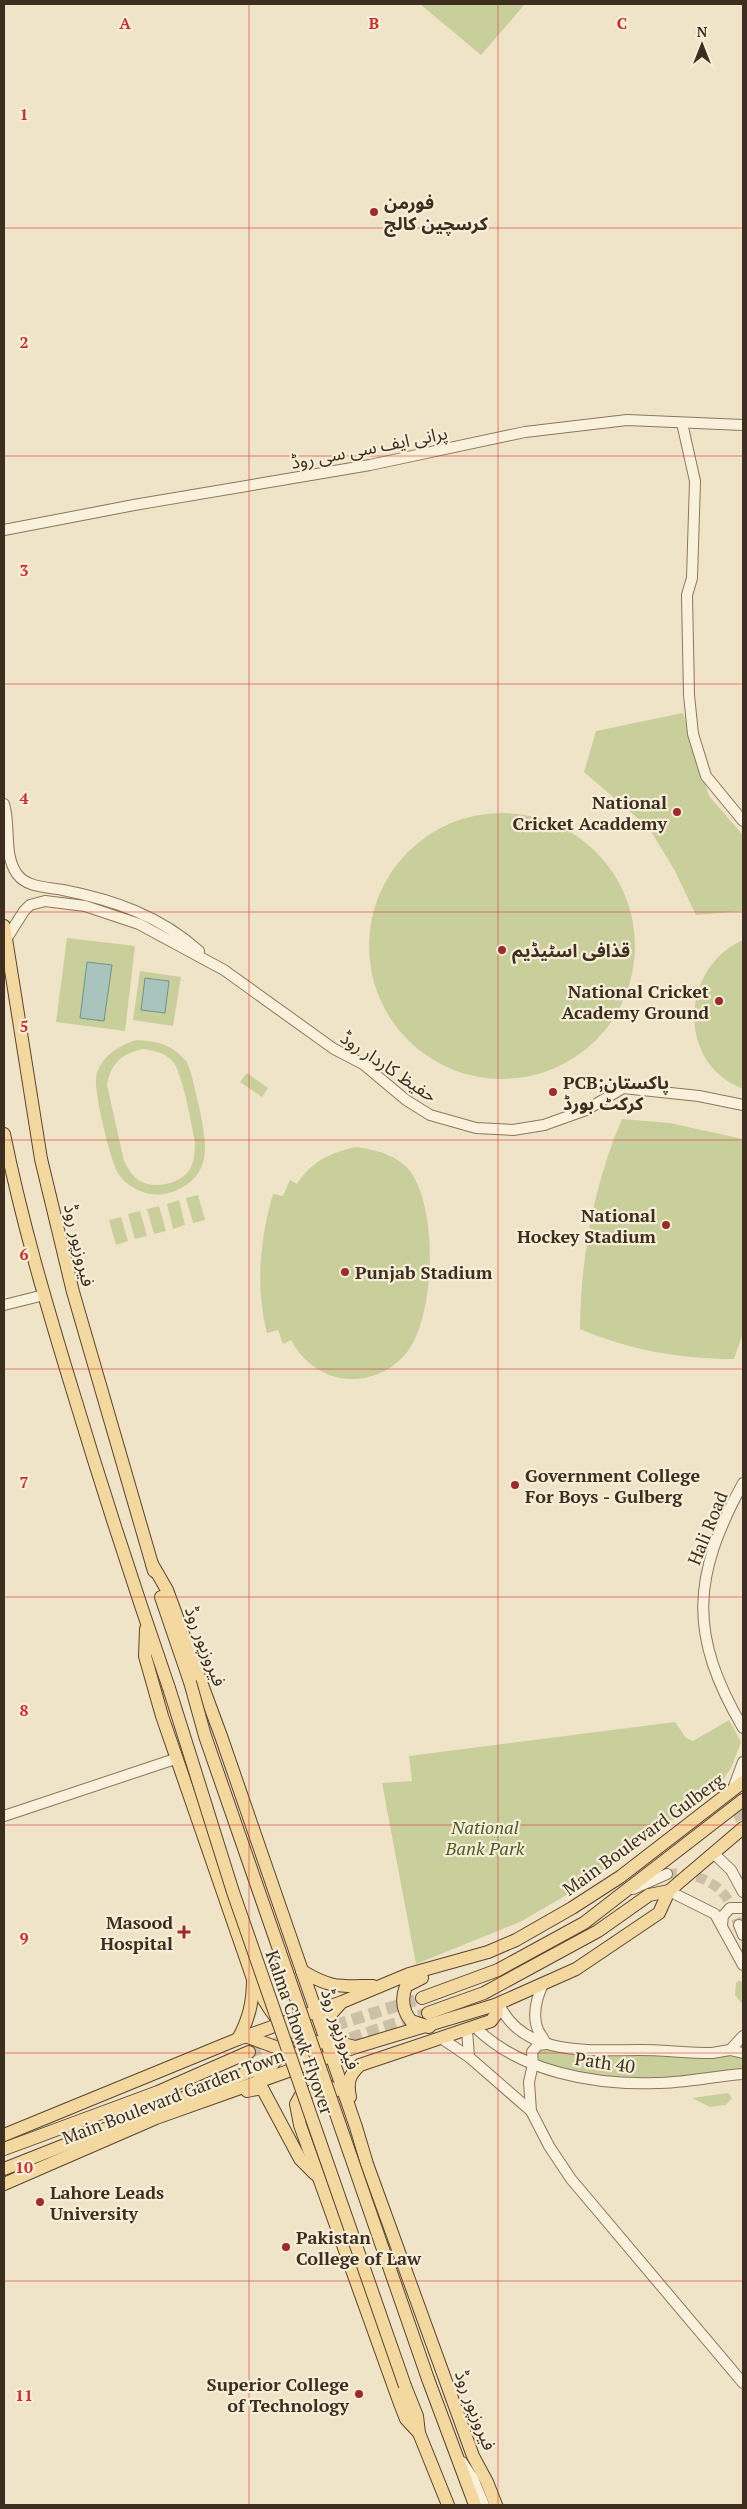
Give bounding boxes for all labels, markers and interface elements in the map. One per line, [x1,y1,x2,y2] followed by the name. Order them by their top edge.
[119,12,131,34] text: A
[369,12,379,34] text: B
[617,12,627,34] text: C
[677,20,727,70] north arrow
[697,22,708,41] text: N
[19,103,29,125] text: 1
[384,190,489,237] place label: فورمن کرسچین کالج
[368,206,380,218] marker: فورمن کرسچین کالج
[19,331,29,353] text: 2
[289,420,450,474] street label: پرانی ایف سی سی روڈ
[19,559,29,581] text: 3
[19,787,29,809] text: 4
[512,790,667,835] place label: National Cricket Acaddemy
[671,806,683,818] marker: National Cricket Acaddemy
[512,938,630,964] place label: قذافی اسٹیڈیم
[496,944,508,956] marker: قذافی اسٹیڈیم
[562,979,709,1024] place label: National Cricket Academy Ground
[713,995,725,1007] marker: National Cricket Academy Ground
[19,1015,29,1037] text: 5
[336,1025,442,1107] street label: حفیظ کاردار روڈ
[563,1070,669,1115] place label: PCB;پاکستان کرکٹ بورڈ
[547,1086,559,1098] marker: PCB;پاکستان کرکٹ بورڈ
[59,1201,101,1289] street label: فیروزپور روڈ
[517,1203,656,1248] place label: National Hockey Stadium
[660,1219,672,1231] marker: National Hockey Stadium
[19,1243,29,1265] text: 6
[355,1260,493,1284] place label: Punjab Stadium
[339,1266,351,1278] marker: Punjab Stadium
[525,1463,700,1508] place label: Government College For Boys - Gulberg
[19,1471,29,1493] text: 7
[509,1479,521,1491] marker: Government College For Boys - Gulberg
[681,1488,733,1568] street label: Hali Road
[180,1602,232,1690] street label: فیروزپور روڈ
[19,1699,29,1721] text: 8
[558,1767,729,1901] street label: Main Boulevard Gulberg
[444,1815,525,1860] park label: National Bank Park
[100,1910,173,1955] place label: Masood Hospital
[177,1925,191,1939] marker: Masood Hospital
[19,1927,29,1949] text: 9
[261,1947,339,2117] street label: Kalma Chowk Flyover
[316,1985,366,2073] street label: فیروزپور روڈ
[58,2042,288,2150] street label: Main Boulevard Garden Town
[573,2046,637,2078] street label: Path 40
[15,2156,33,2178] text: 10
[50,2180,164,2225] place label: Lahore Leads University
[34,2196,46,2208] marker: Lahore Leads University
[296,2225,422,2270] place label: Pakistan College of Law
[280,2241,292,2253] marker: Pakistan College of Law
[450,2366,502,2454] street label: فیروزپور روڈ
[207,2372,349,2417] place label: Superior College of Technology
[15,2384,33,2406] text: 11
[353,2388,365,2400] marker: Superior College of Technology

